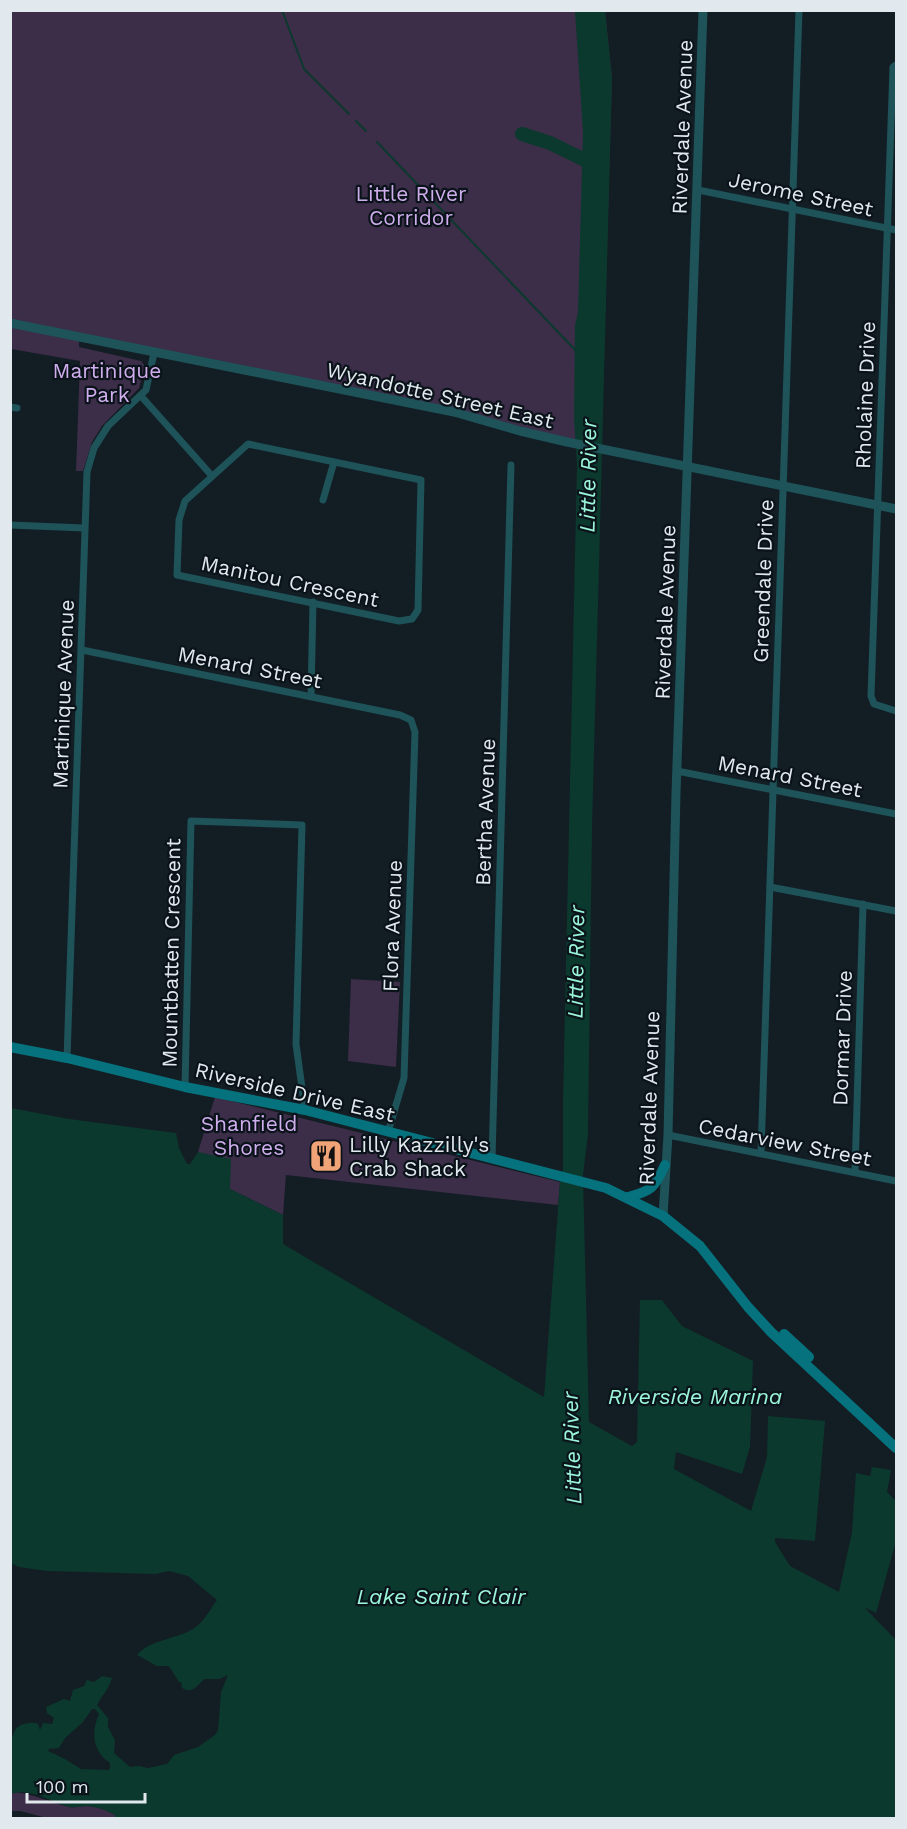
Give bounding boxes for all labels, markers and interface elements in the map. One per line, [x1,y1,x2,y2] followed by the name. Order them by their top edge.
[666,39,698,215] street label: Riverdale Avenue
[726,166,876,222] street label: Jerome Street
[355,181,467,230] park label: Little River Corridor
[850,321,880,469] street label: Rholaine Drive
[324,357,556,433] street label: Wyandotte Street East
[53,358,161,407] park label: Martinique Park
[575,418,602,533] water label: Little River
[748,499,778,663] street label: Greendale Drive
[649,524,681,700] street label: Riverdale Avenue
[199,550,381,612] street label: Manitou Crescent
[47,599,79,789] street label: Martinique Avenue
[176,641,325,693] street label: Menard Street
[470,738,500,886] street label: Bertha Avenue
[716,750,865,802] street label: Menard Street
[156,838,186,1068] street label: Mountbatten Crescent
[377,860,407,992] street label: Flora Avenue
[563,904,590,1019] water label: Little River
[827,970,857,1106] street label: Dormar Drive
[633,1010,665,1186] street label: Riverdale Avenue
[193,1057,398,1127] street label: Riverside Drive East
[201,1111,297,1160] park label: Shanfield Shores
[696,1113,874,1171] street label: Cedarview Street
[349,1132,489,1181] place label: Lilly Kazzilly's Crab Shack
[308,1138,344,1174] restaurant icon: Lilly Kazzilly's Crab Shack
[608,1384,782,1409] water label: Riverside Marina
[557,1390,586,1505] water label: Little River
[356,1584,527,1609] water label: Lake Saint Clair
[27,1766,146,1804] scale bar
[36,1776,89,1797] text: 100 m

